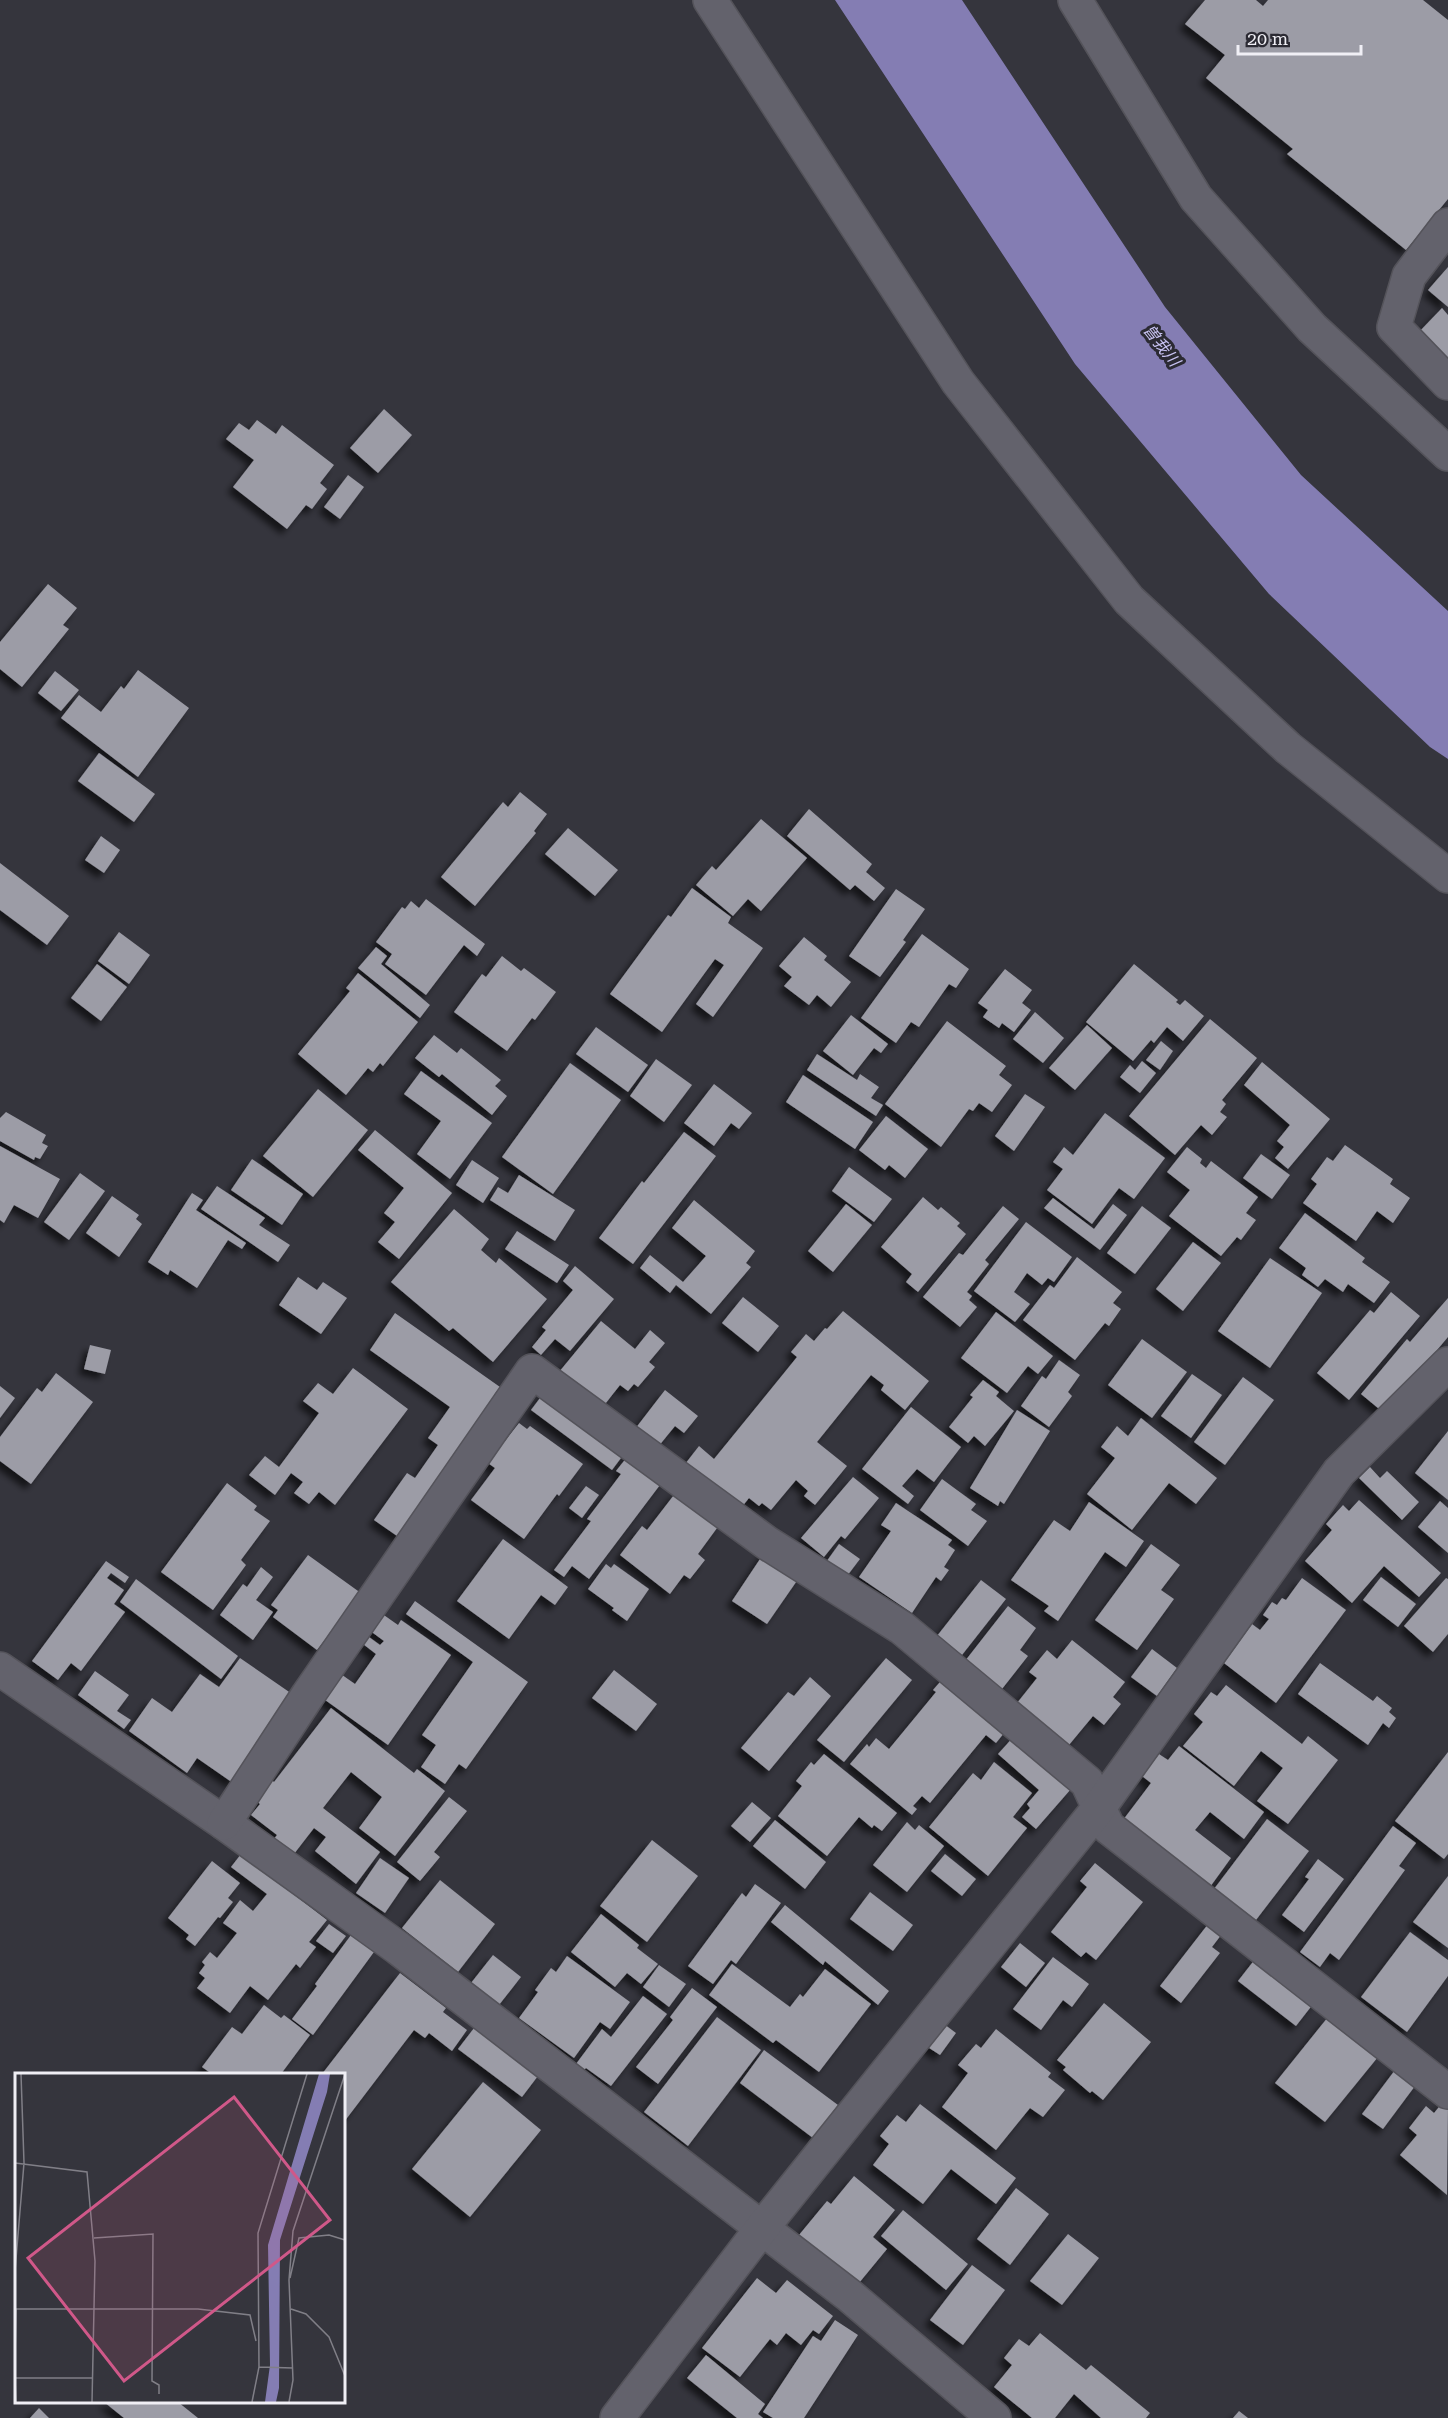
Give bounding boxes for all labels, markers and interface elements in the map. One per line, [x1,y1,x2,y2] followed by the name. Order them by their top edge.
[1238,18,1361,56] scale bar
[1247,28,1288,49] text: 20 m
[1139,321,1185,372] water label: 曽我川
[15,2073,345,2403] inset map

